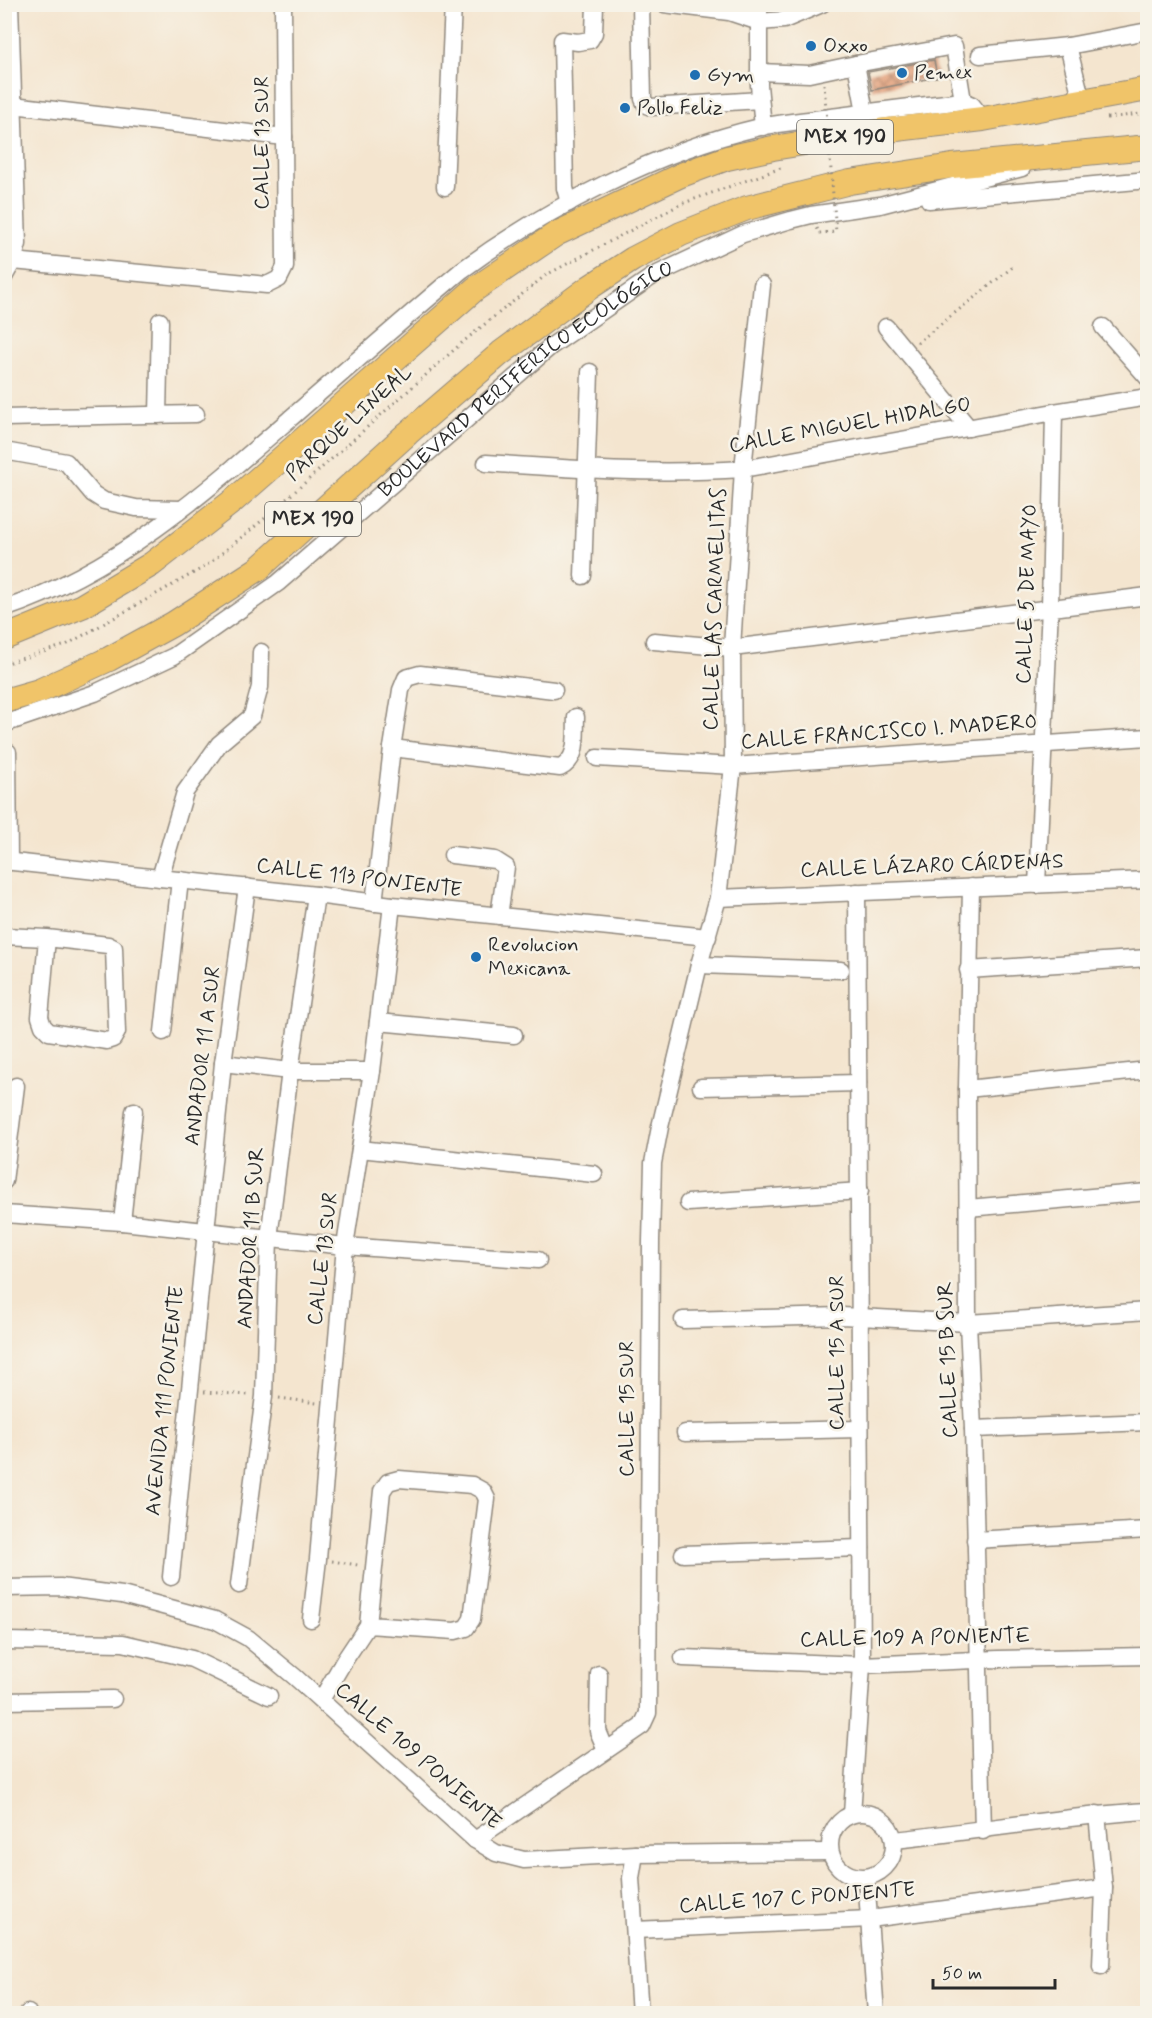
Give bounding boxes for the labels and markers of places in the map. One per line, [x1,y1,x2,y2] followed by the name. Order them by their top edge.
[823,32,868,60] place label: Oxxo
[804,39,818,53] marker: Oxxo
[914,59,972,87] place label: Pemex
[707,61,754,89] place label: Gym
[895,66,909,80] marker: Pemex
[688,68,702,82] marker: Gym
[637,94,723,122] place label: Pollo Feliz
[618,101,632,115] marker: Pollo Feliz
[488,931,579,983] place label: Revolucion Mexicana
[469,950,483,964] marker: Revolucion Mexicana

